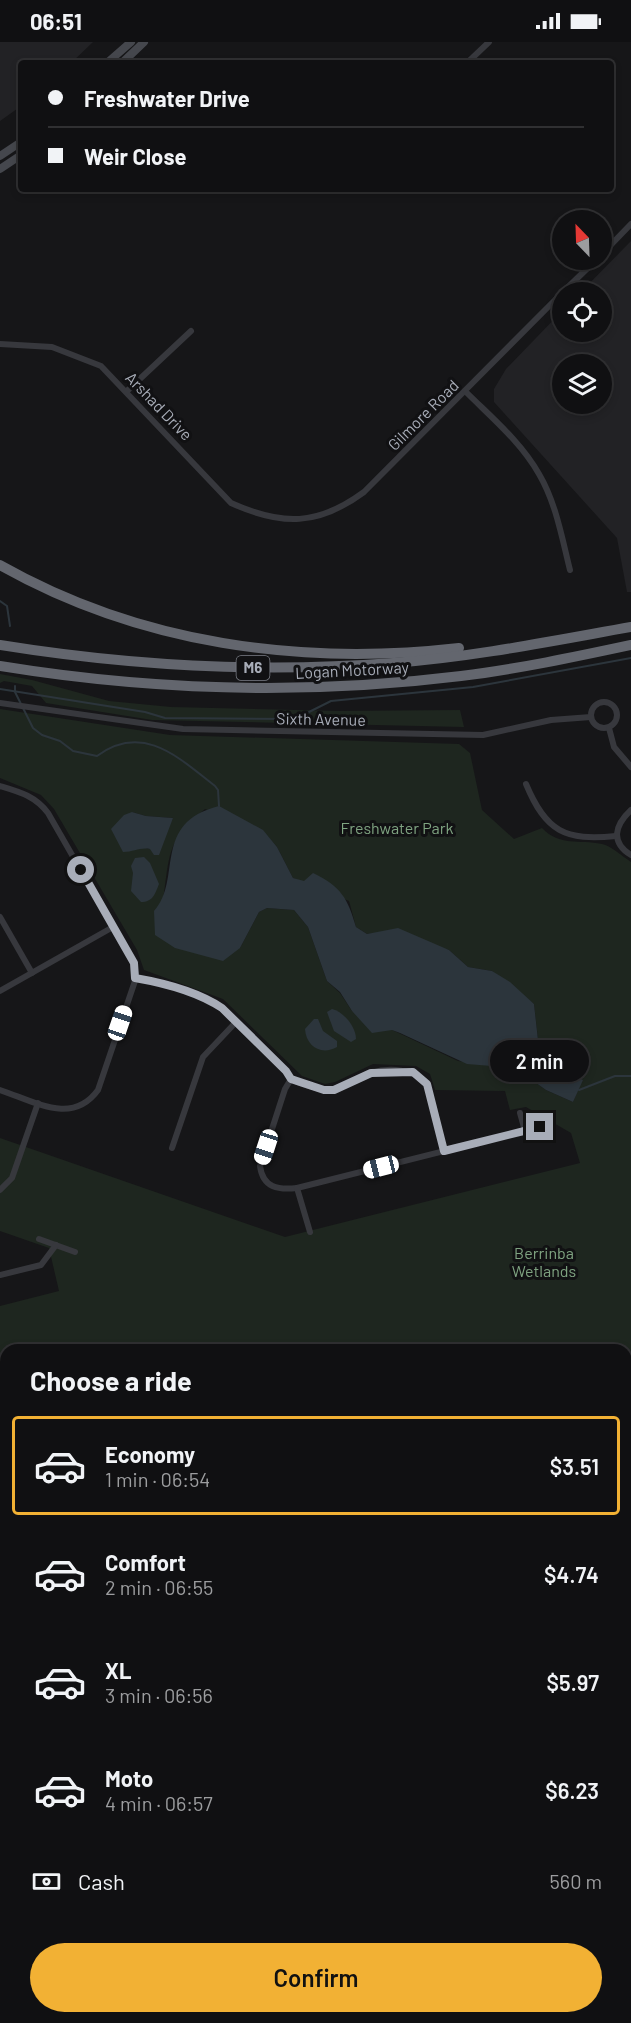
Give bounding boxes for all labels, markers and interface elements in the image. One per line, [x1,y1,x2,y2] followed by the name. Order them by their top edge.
[30,8,82,34] text: 06:51
[84,85,250,111] text: Freshwater Drive
[84,143,186,169] text: Weir Close
[552,210,612,270] north arrow
[552,210,612,414] map controls
[552,282,612,342] button: locate
[552,354,612,414] button: layers
[122,368,197,444] street label: Arshad Drive
[383,375,462,454] street label: Gilmore Road
[236,656,270,680] road number: M6
[295,657,410,682] street label: Logan Motorway
[276,708,366,729] street label: Sixth Avenue
[340,818,454,837] park label: Freshwater Park
[67,856,94,883] route start
[106,1003,134,1043] car
[490,1040,590,1082] callout: 2 min
[516,1049,563,1073] text: 2 min
[526,1113,553,1140] route end
[252,1127,280,1167] car
[361,1154,401,1180] car
[512,1243,576,1280] park label: Berrinba Wetlands
[30,1364,192,1396] text: Choose a ride
[33,1439,87,1493] icon: car
[105,1441,195,1467] text: Economy
[550,1453,599,1479] text: $3.51
[105,1467,210,1491] text: 1 min · 06:54
[33,1547,87,1601] icon: car
[105,1549,186,1575] text: Comfort
[544,1561,599,1587] text: $4.74
[105,1575,213,1599] text: 2 min · 06:55
[33,1655,87,1709] icon: car
[105,1657,131,1683] text: XL
[547,1669,599,1695] text: $5.97
[105,1683,213,1707] text: 3 min · 06:56
[33,1763,87,1817] icon: car
[105,1765,153,1791] text: Moto
[545,1777,599,1803] text: $6.23
[105,1791,213,1815] text: 4 min · 06:57
[30,1865,63,1898] icon: cash
[78,1868,125,1894] text: Cash
[550,1869,602,1893] text: 560 m
[30,1943,602,2012] button: Confirm

